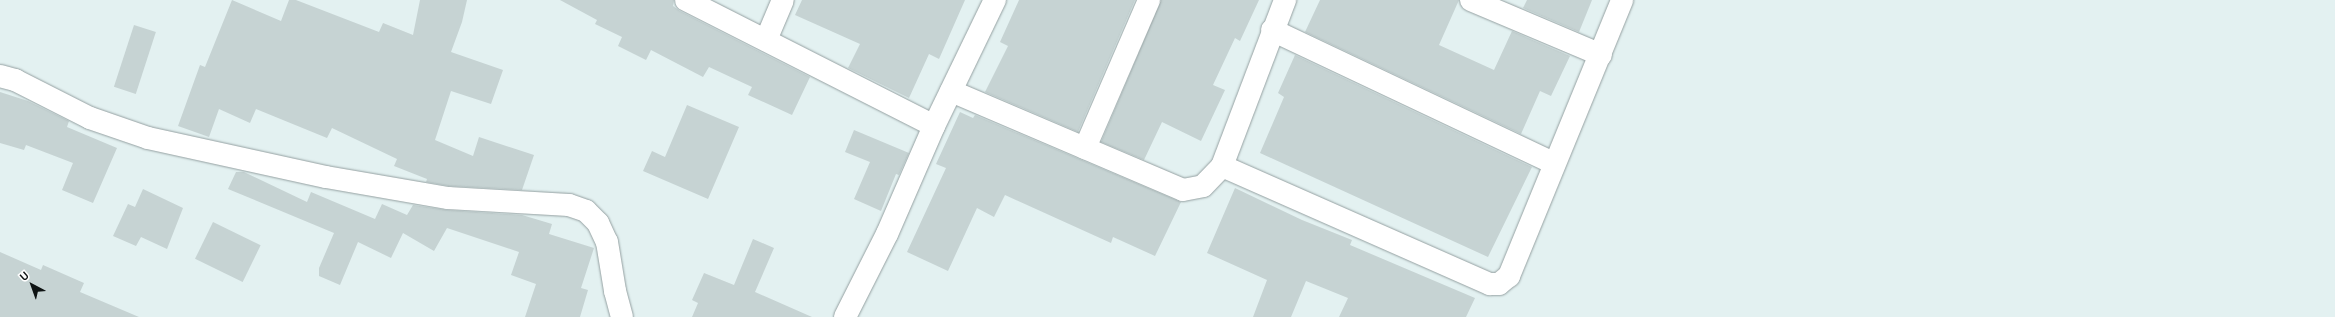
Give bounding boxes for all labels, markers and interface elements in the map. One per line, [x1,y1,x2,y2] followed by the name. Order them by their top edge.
[12,265,52,305] north arrow
[17,268,32,284] text: U

